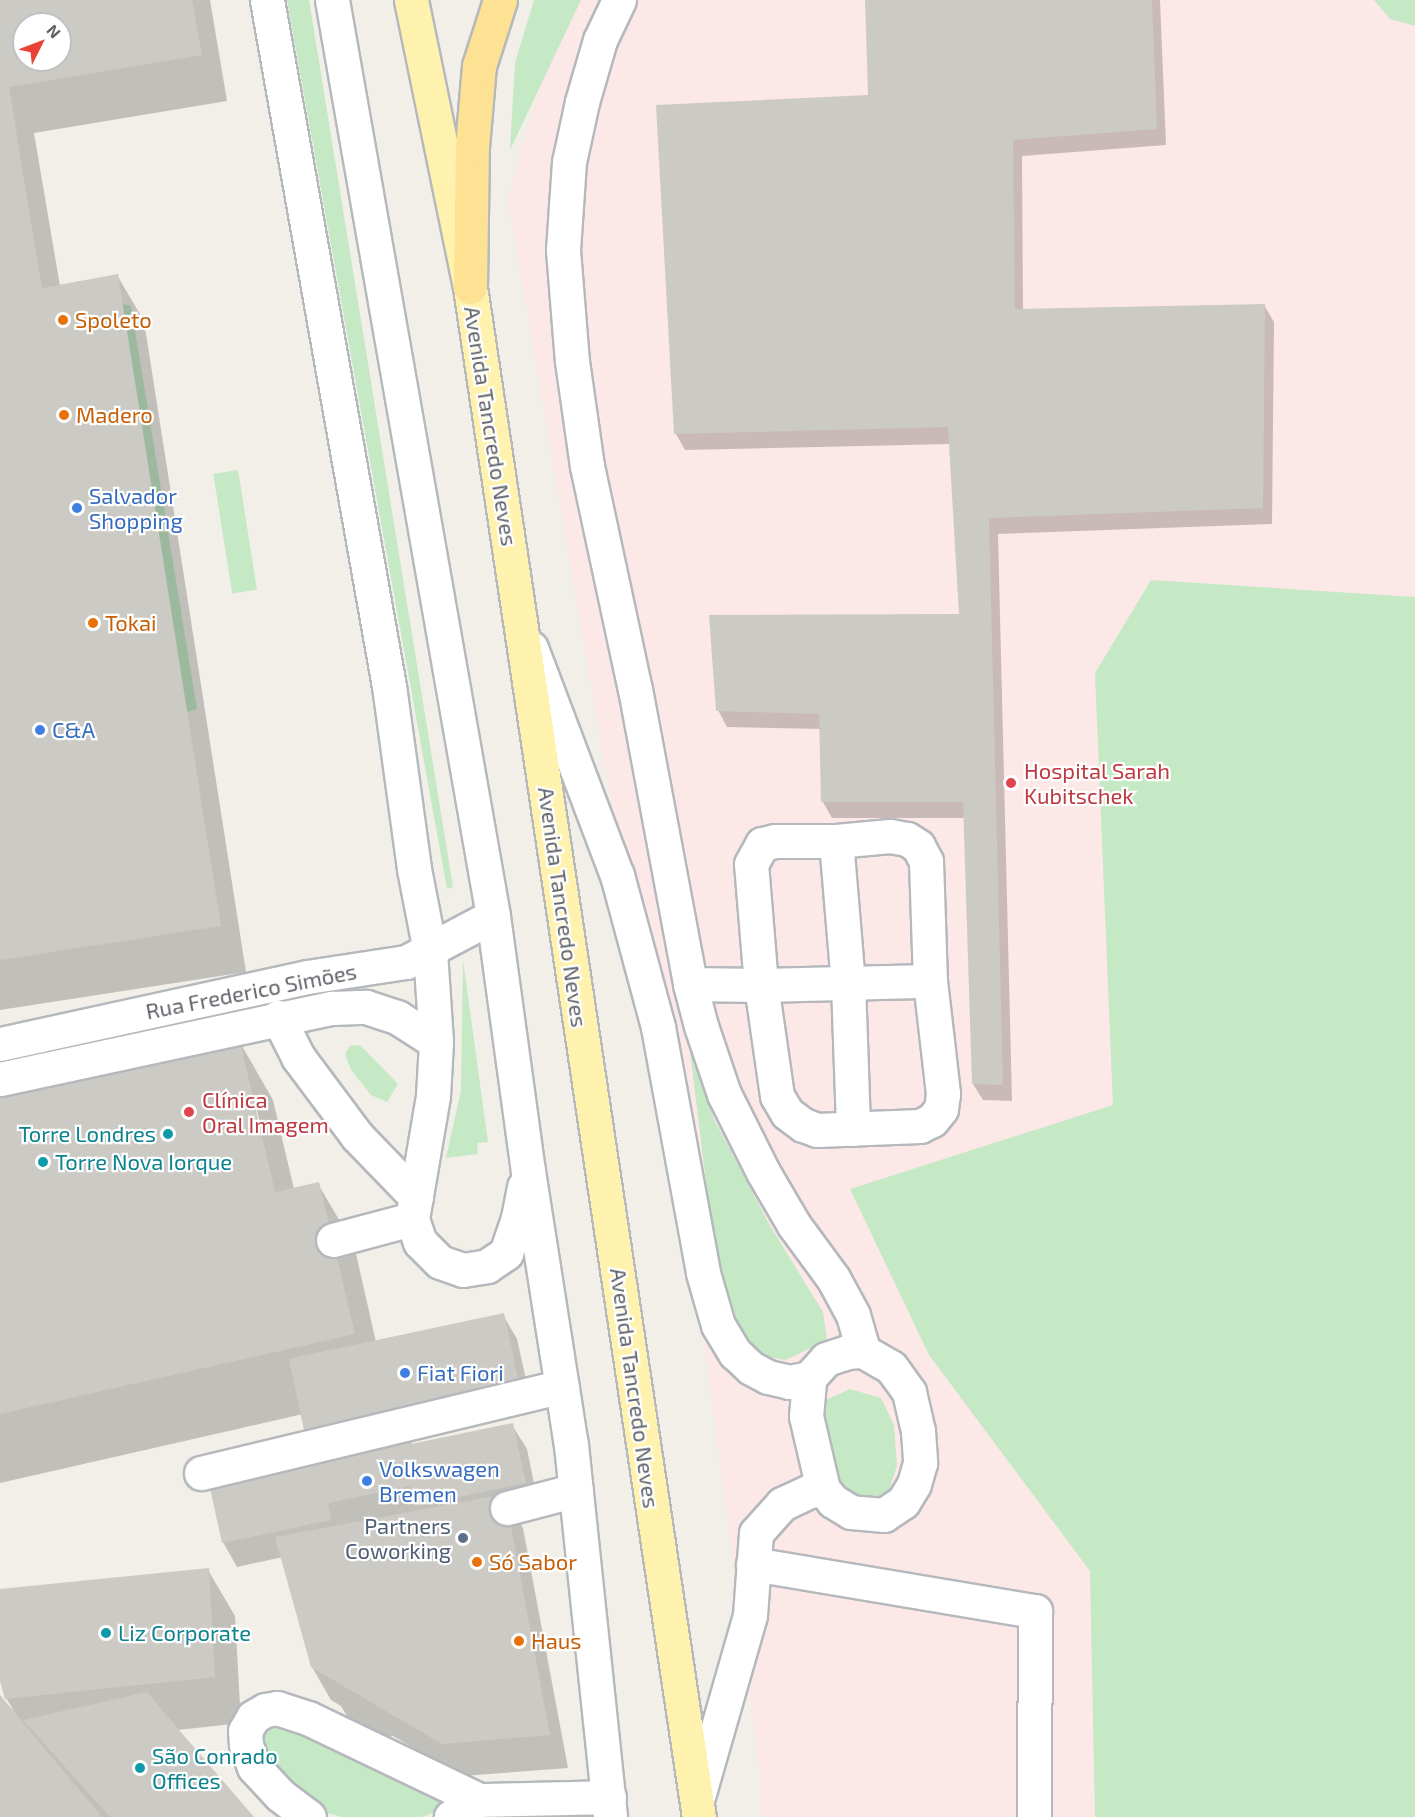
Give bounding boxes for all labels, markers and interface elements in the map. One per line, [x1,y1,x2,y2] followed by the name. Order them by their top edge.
[12,12,72,72] north arrow
[43,20,65,42] text: N
[459,304,523,548] street label: Avenida Tancredo Neves
[75,307,152,333] place label: Spoleto
[56,313,70,327] marker: Spoleto
[76,402,153,428] place label: Madero
[57,408,71,422] marker: Madero
[89,482,183,534] place label: Salvador Shopping
[70,501,84,515] marker: Salvador Shopping
[105,610,157,636] place label: Tokai
[86,616,100,630] marker: Tokai
[52,717,95,743] place label: C&A
[33,723,47,737] marker: C&A
[1024,757,1171,808] place label: Hospital Sarah Kubitschek
[1002,774,1020,792] marker: Hospital Sarah Kubitschek
[533,785,593,1029] street label: Avenida Tancredo Neves
[143,958,359,1024] street label: Rua Frederico Simões
[202,1086,329,1138] place label: Clínica Oral Imagem
[180,1103,198,1121] marker: Clínica Oral Imagem
[18,1121,156,1147] place label: Torre Londres
[161,1127,175,1141] marker: Torre Londres
[55,1149,232,1175] place label: Torre Nova Iorque
[36,1155,50,1169] marker: Torre Nova Iorque
[605,1266,665,1510] street label: Avenida Tancredo Neves
[417,1360,504,1386] place label: Fiat Fiori
[398,1366,412,1380] marker: Fiat Fiori
[379,1455,500,1506] place label: Volkswagen Bremen
[360,1474,374,1488] marker: Volkswagen Bremen
[345,1512,451,1564] place label: Partners Coworking
[456,1531,470,1545] marker: Partners Coworking
[489,1549,577,1575] place label: Só Sabor
[470,1555,484,1569] marker: Só Sabor
[118,1620,251,1646] place label: Liz Corporate
[99,1626,113,1640] marker: Liz Corporate
[531,1628,581,1654] place label: Haus
[512,1634,526,1648] marker: Haus
[152,1742,278,1794] place label: São Conrado Offices
[133,1761,147,1775] marker: São Conrado Offices

